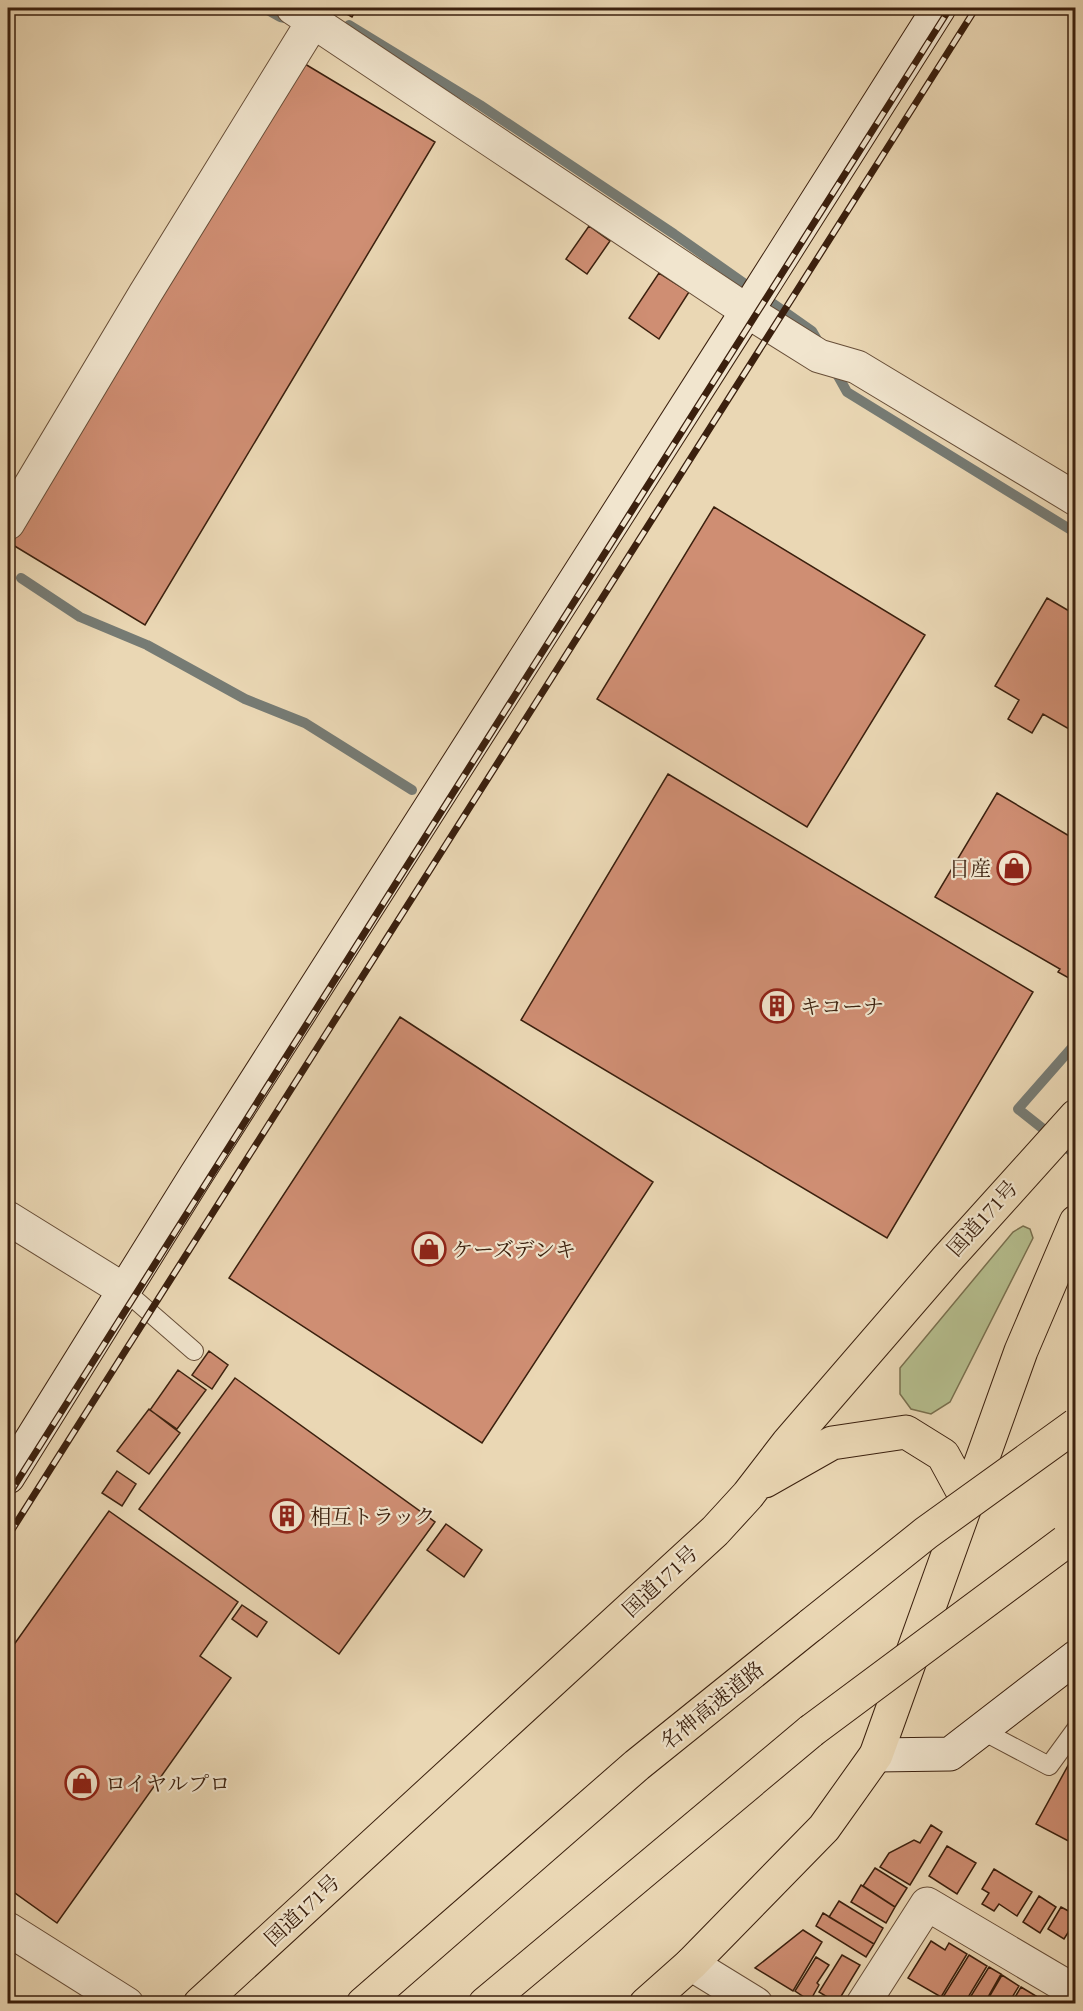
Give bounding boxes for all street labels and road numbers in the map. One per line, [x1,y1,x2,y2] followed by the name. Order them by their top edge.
[941,1174,1023,1262] street label: 国道171号
[617,1539,703,1623] street label: 国道171号
[655,1655,769,1755] street label: 名神高速道路
[259,1868,345,1952] street label: 国道171号

